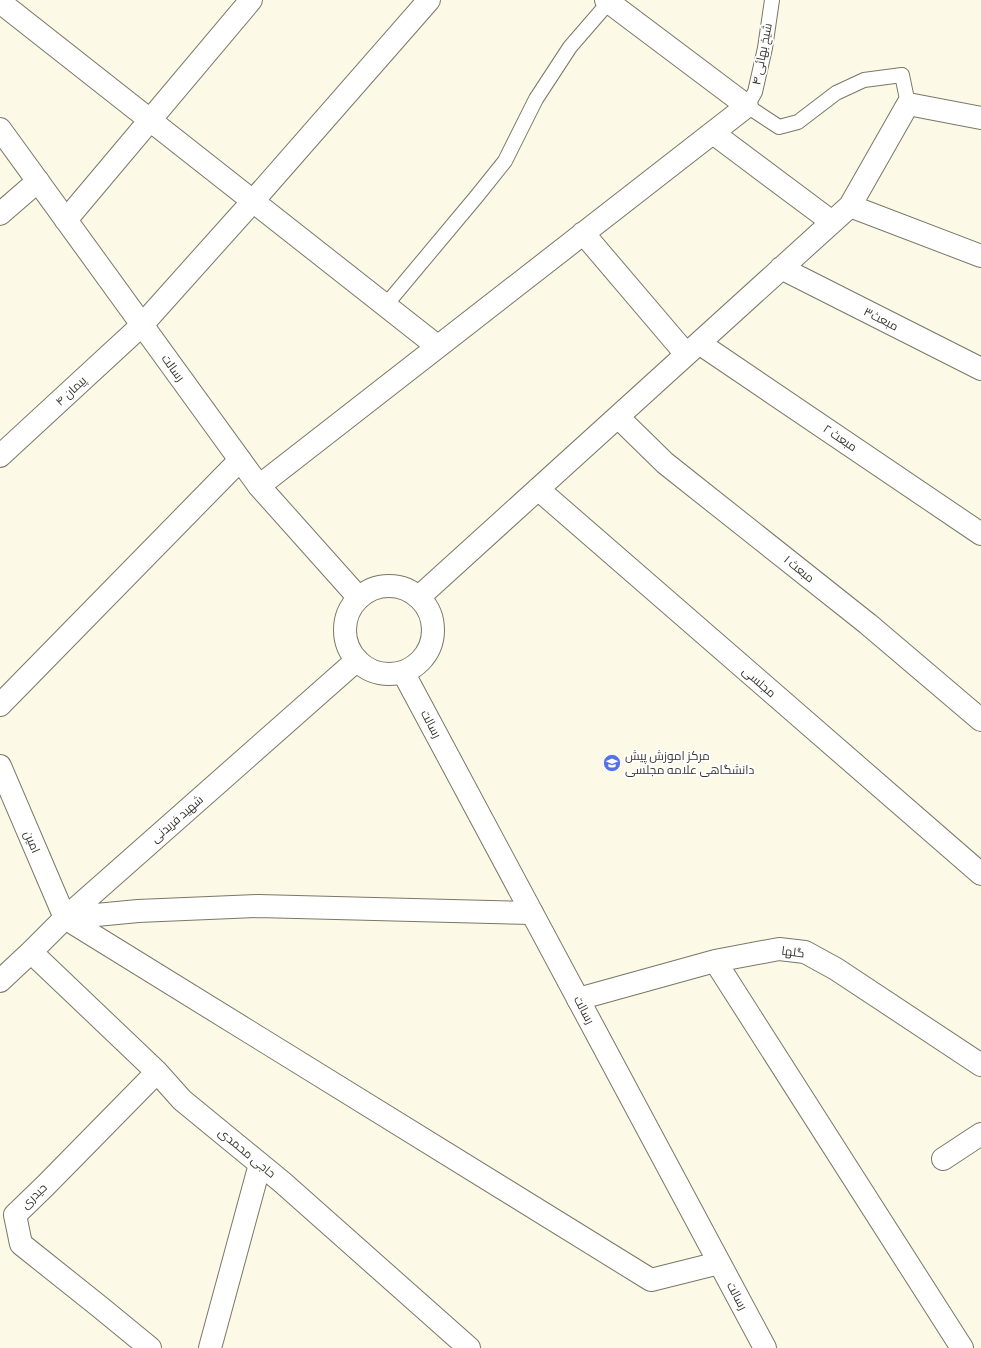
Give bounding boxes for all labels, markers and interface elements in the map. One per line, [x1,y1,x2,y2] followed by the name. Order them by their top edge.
[748,22,776,86] street label: شیخ بهائی ۴
[861,304,901,334] street label: مبعث۳
[159,351,188,384] street label: رسالت
[52,372,91,410] street label: پیمان ۴
[821,421,860,454] street label: مبعث ۲
[781,552,818,585] street label: مبعث ۱
[739,663,779,700] street label: مجلسی
[418,707,445,740] street label: رسالت
[625,748,754,777] place label: مرکز اموزش پیش دانشگاهی علامه مجلسی
[602,753,622,773] school or university icon: مرکز اموزش پیش دانشگاهی علامه مجلسی
[147,792,206,845] street label: شهید فریدنی
[21,828,44,855] street label: امین
[781,943,806,960] street label: گلها
[571,993,598,1026] street label: رسالت
[216,1124,279,1181] street label: حاجی محمدی
[17,1180,50,1212] street label: حیدری
[724,1279,751,1312] street label: رسالت

